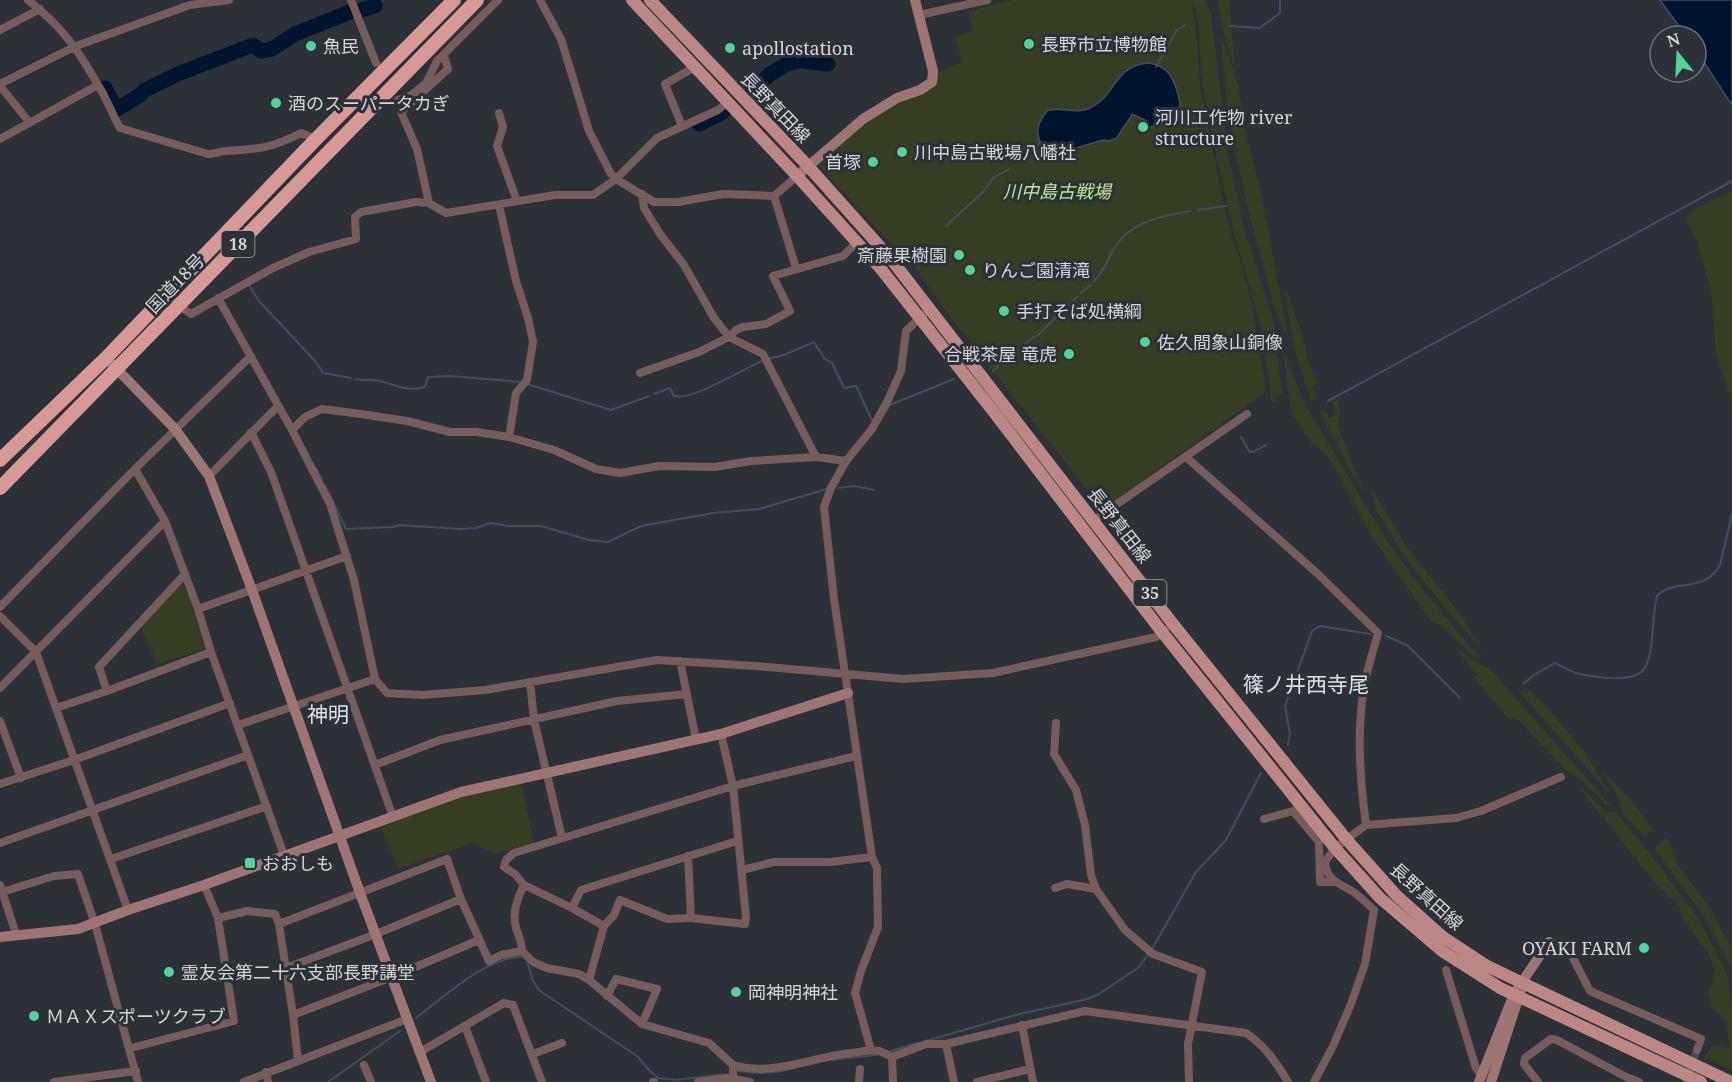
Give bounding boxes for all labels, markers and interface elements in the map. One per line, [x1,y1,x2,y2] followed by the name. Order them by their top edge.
[1648,24,1708,84] north arrow
[1664,27,1683,52] text: N
[1041,32,1167,56] place label: 長野市立博物館
[323,34,359,58] place label: 魚民
[742,36,854,60] place label: apollostation
[1022,37,1036,51] marker: 長野市立博物館
[304,39,318,53] marker: 魚民
[723,41,737,55] marker: apollostation
[736,66,816,148] street label: 長野真田線
[288,91,450,115] place label: 酒のスーパータカぎ
[269,96,283,110] marker: 酒のスーパータカぎ
[1155,105,1293,150] place label: 河川工作物 river structure
[1136,120,1150,134] marker: 河川工作物 river structure
[914,140,1076,164] place label: 川中島古戦場八幡社
[895,145,909,159] marker: 川中島古戦場八幡社
[825,150,861,174] place label: 首塚
[866,155,880,169] marker: 首塚
[1003,179,1113,203] park label: 川中島古戦場
[222,231,254,257] road number: 18
[857,243,947,267] place label: 斎藤果樹園
[141,248,209,318] street label: 国道18号
[952,248,966,262] marker: 斎藤果樹園
[982,258,1090,282] place label: りんご園清滝
[963,263,977,277] marker: りんご園清滝
[1016,299,1142,323] place label: 手打そば処横綱
[997,304,1011,318] marker: 手打そば処横綱
[1157,330,1283,354] place label: 佐久間象山銅像
[1138,335,1152,349] marker: 佐久間象山銅像
[944,342,1057,366] place label: 合戦茶屋 竜虎
[1062,347,1076,361] marker: 合戦茶屋 竜虎
[1083,482,1157,568] street label: 長野真田線
[1134,580,1166,606] road number: 35
[1243,670,1369,698] district label: 篠ノ井西寺尾
[307,700,349,728] district label: 神明
[262,851,334,875] place label: おおしも
[243,856,257,870] marker: おおしも
[1386,857,1468,935] street label: 長野真田線
[1522,936,1632,960] place label: OYAKI FARM
[1637,941,1651,955] marker: OYAKI FARM
[181,960,415,984] place label: 霊友会第二十六支部長野講堂
[162,965,176,979] marker: 霊友会第二十六支部長野講堂
[748,980,838,1004] place label: 岡神明神社
[729,985,743,999] marker: 岡神明神社
[46,1004,226,1028] place label: ＭＡＸスポーツクラブ
[27,1009,41,1023] marker: ＭＡＸスポーツクラブ

